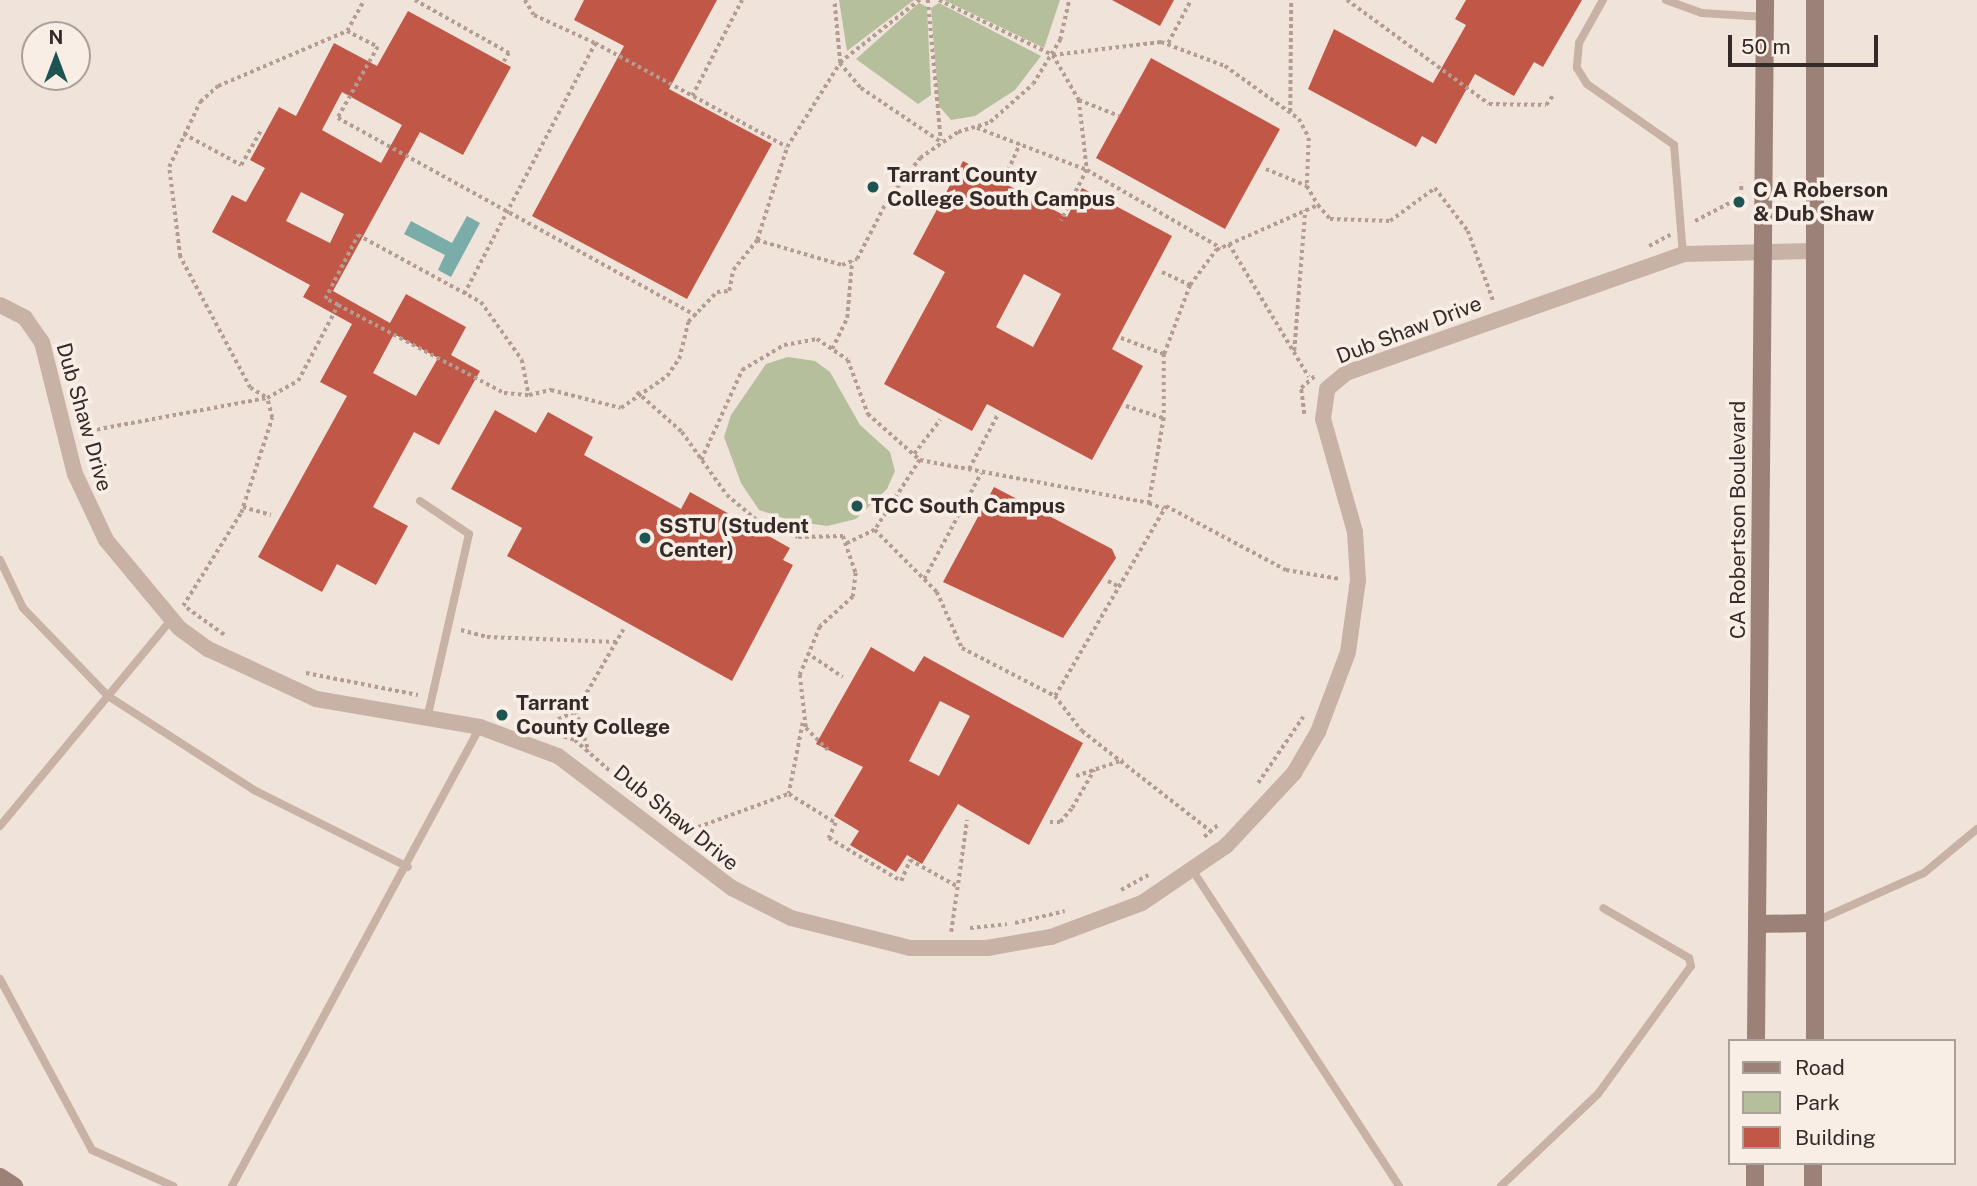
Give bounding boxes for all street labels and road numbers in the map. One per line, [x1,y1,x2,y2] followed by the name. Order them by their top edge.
[1333,291,1485,369] street label: Dub Shaw Drive
[51,340,117,494] street label: Dub Shaw Drive
[1725,401,1751,639] street label: CA Robertson Boulevard
[608,760,744,876] street label: Dub Shaw Drive

